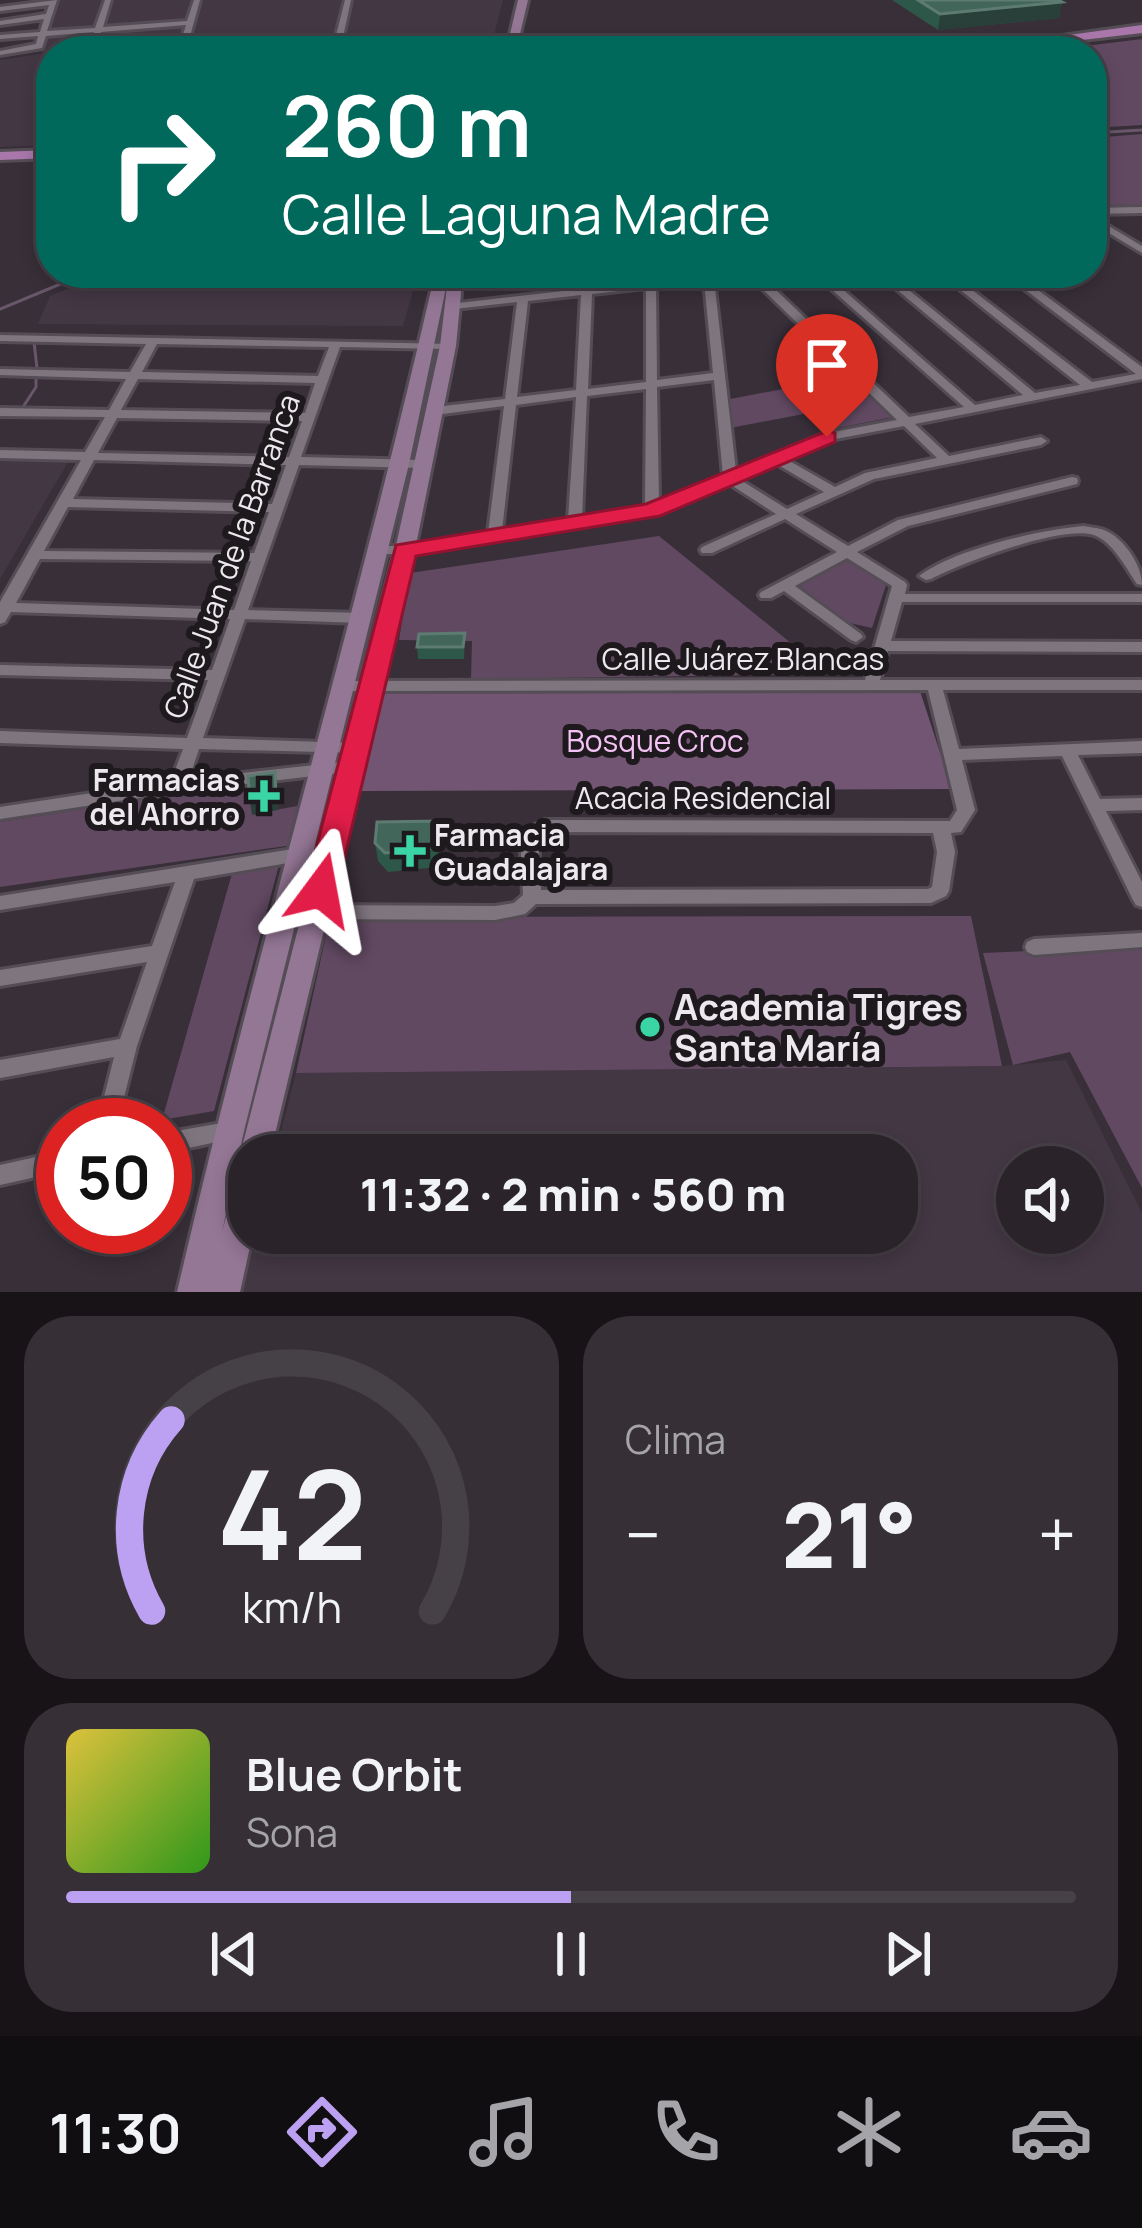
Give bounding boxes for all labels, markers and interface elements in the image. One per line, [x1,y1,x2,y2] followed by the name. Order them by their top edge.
[282,67,532,182] text: 260 m
[84,84,240,240] icon: right
[282,176,771,250] text: Calle Laguna Madre
[776,314,878,437] pin
[794,332,860,398] icon: arrive
[153,388,309,724] street label: Calle Juan de la Barranca
[602,638,884,679] street label: Calle Juárez Blancas
[566,720,744,761] park label: Bosque Croc
[89,759,240,834] place label: Farmacias del Ahorro
[575,777,831,818] street label: Acacia Residencial
[251,783,277,809] marker: Farmacias del Ahorro
[434,814,608,889] place label: Farmacia Guadalajara
[258,827,384,953] position arrow
[397,838,423,864] marker: Farmacia Guadalajara
[674,982,962,1072] place label: Academia Tigres Santa María
[637,1014,663,1040] marker: Academia Tigres Santa María
[36,1098,192,1254] speed limit sign: 50
[996,1146,1104,1254] map controls
[996,1146,1104,1254] button: sound
[360,1163,786,1225] text: 11:32 · 2 min · 560 m
[625,1412,726,1466] text: Clima
[216,1427,367,1597] text: 42
[781,1472,917,1595] text: 21°
[625,1489,661,1579] text: −
[1038,1489,1076,1579] text: +
[242,1576,341,1635] text: km/h
[246,1743,463,1805] text: Blue Orbit
[246,1805,338,1859] text: Sona
[201,1921,267,1987] icon: previous
[538,1921,604,1987] icon: pause
[875,1921,941,1987] icon: next
[280,2090,364,2174] icon: directions
[462,2090,546,2174] icon: music
[644,2090,728,2174] icon: phone
[827,2090,911,2174] icon: climate
[1009,2090,1093,2174] icon: car
[49,2095,182,2169] text: 11:30

